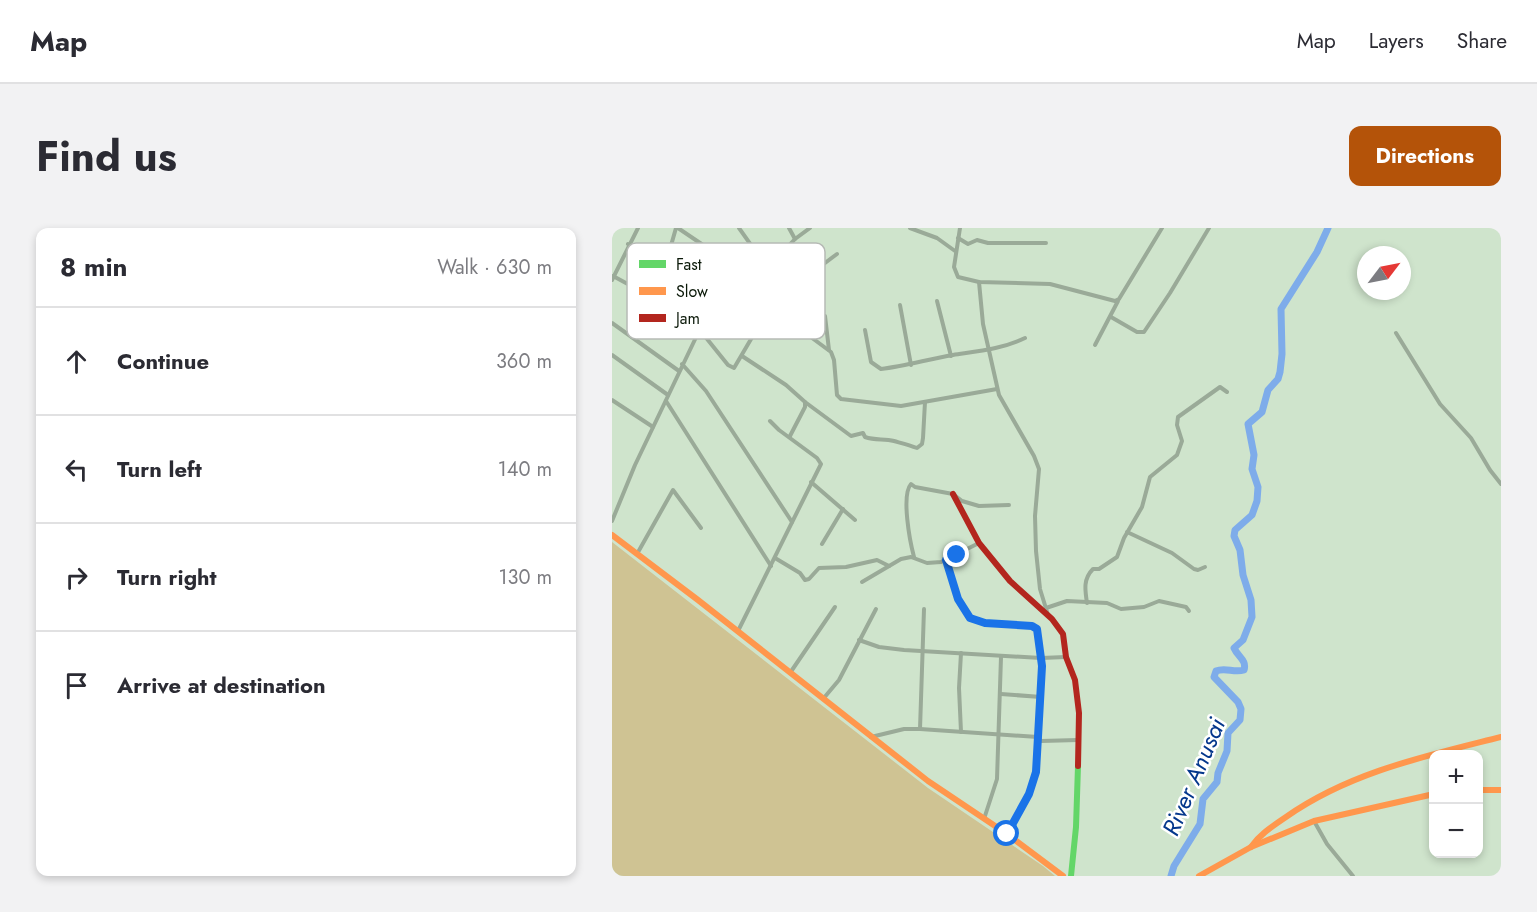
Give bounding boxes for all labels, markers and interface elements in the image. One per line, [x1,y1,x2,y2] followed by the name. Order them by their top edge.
[30,21,87,62] text: Map
[1297,26,1336,56] text: Map
[1369,26,1424,56] text: Layers
[1457,26,1507,56] text: Share
[36,126,177,187] text: Find us
[1349,126,1501,186] button: Directions
[627,243,825,339] legend
[1357,246,1411,300] north arrow
[60,248,128,286] text: 8 min
[437,253,552,282] text: Walk · 630 m
[676,253,702,276] text: Fast
[676,280,708,303] text: Slow
[674,307,700,330] text: Jam
[60,345,93,378] icon: ahead
[117,345,209,377] text: Continue
[496,347,552,376] text: 360 m
[60,453,93,486] icon: left
[117,453,202,485] text: Turn left
[498,455,552,484] text: 140 m
[943,541,969,567] route end
[60,561,93,594] icon: right
[117,561,217,593] text: Turn right
[498,563,552,592] text: 130 m
[60,669,93,702] icon: arrive
[117,669,326,701] text: Arrive at destination
[1153,712,1234,841] water label: River Anusai
[1429,750,1483,858] map controls
[1429,750,1483,804] button: +
[1429,804,1483,858] button: −
[993,820,1019,846] route start

